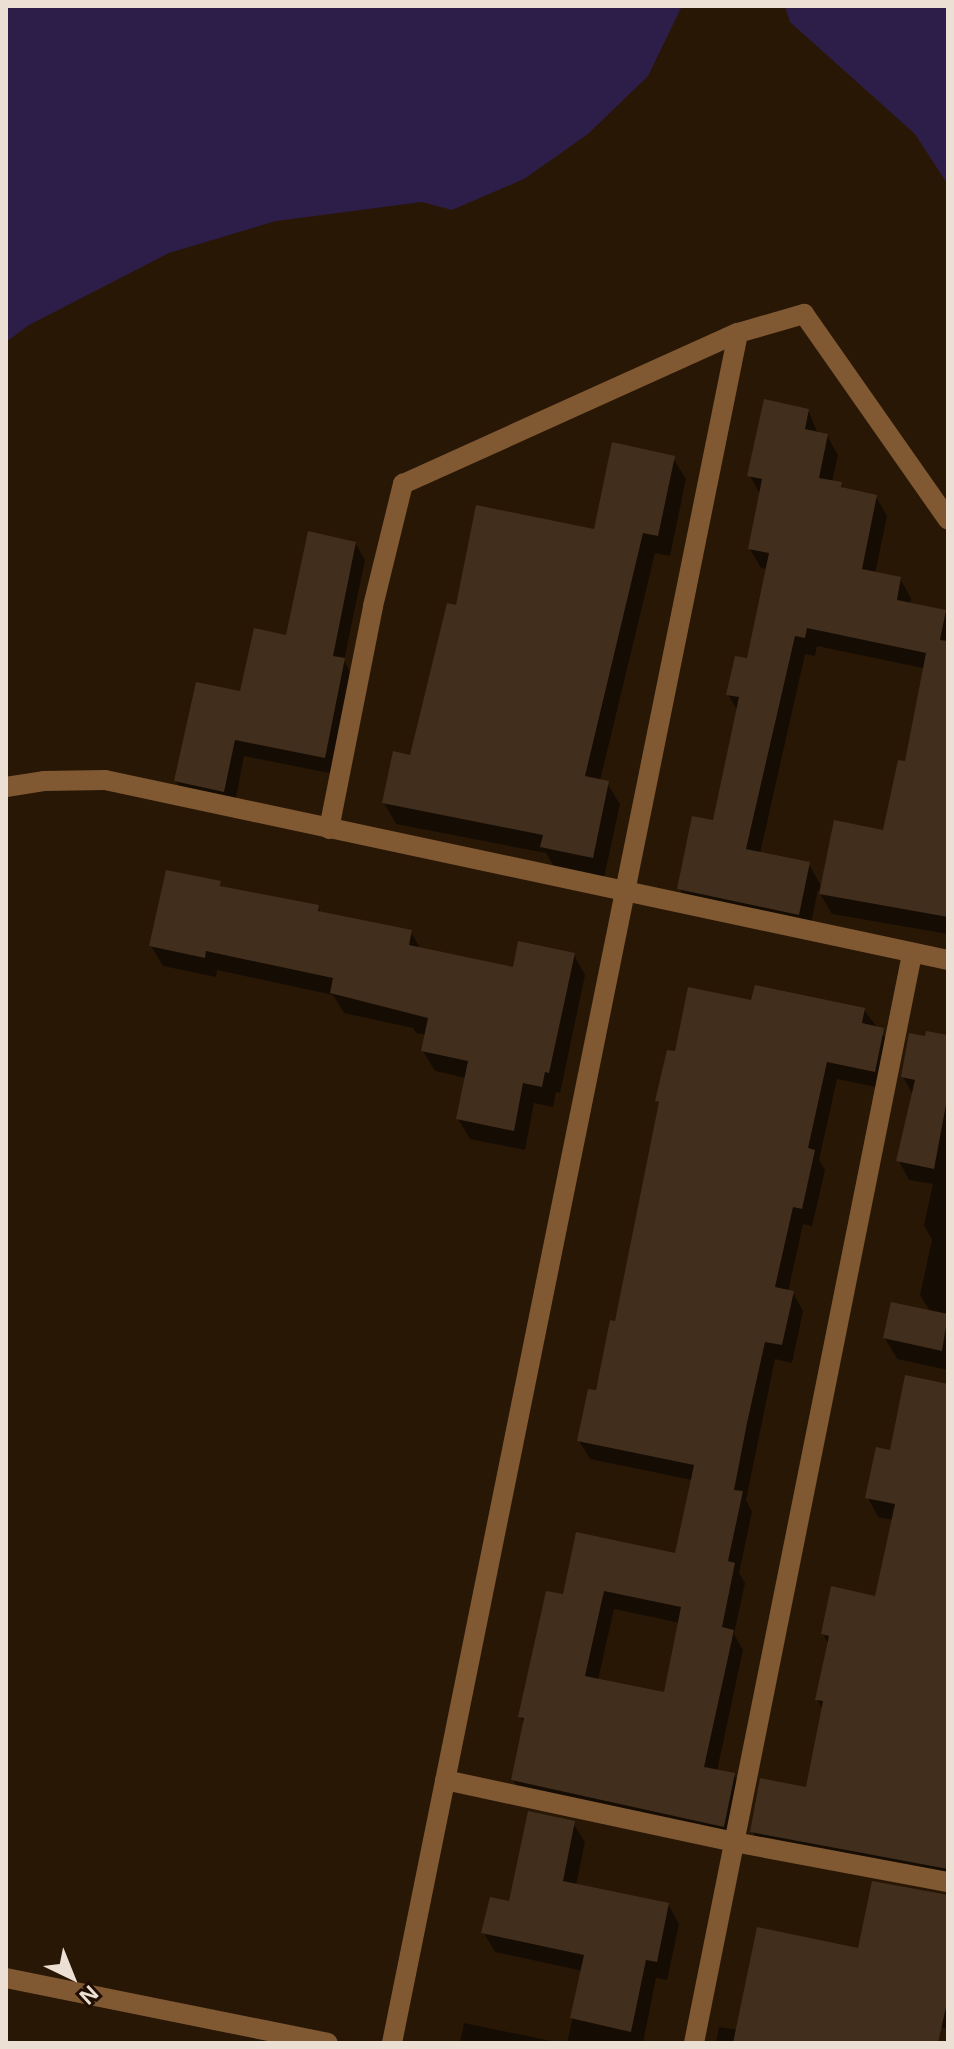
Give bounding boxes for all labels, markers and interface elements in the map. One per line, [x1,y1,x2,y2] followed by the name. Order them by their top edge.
[32,1937,112,2017] north arrow
[74,1980,103,2009] text: N

